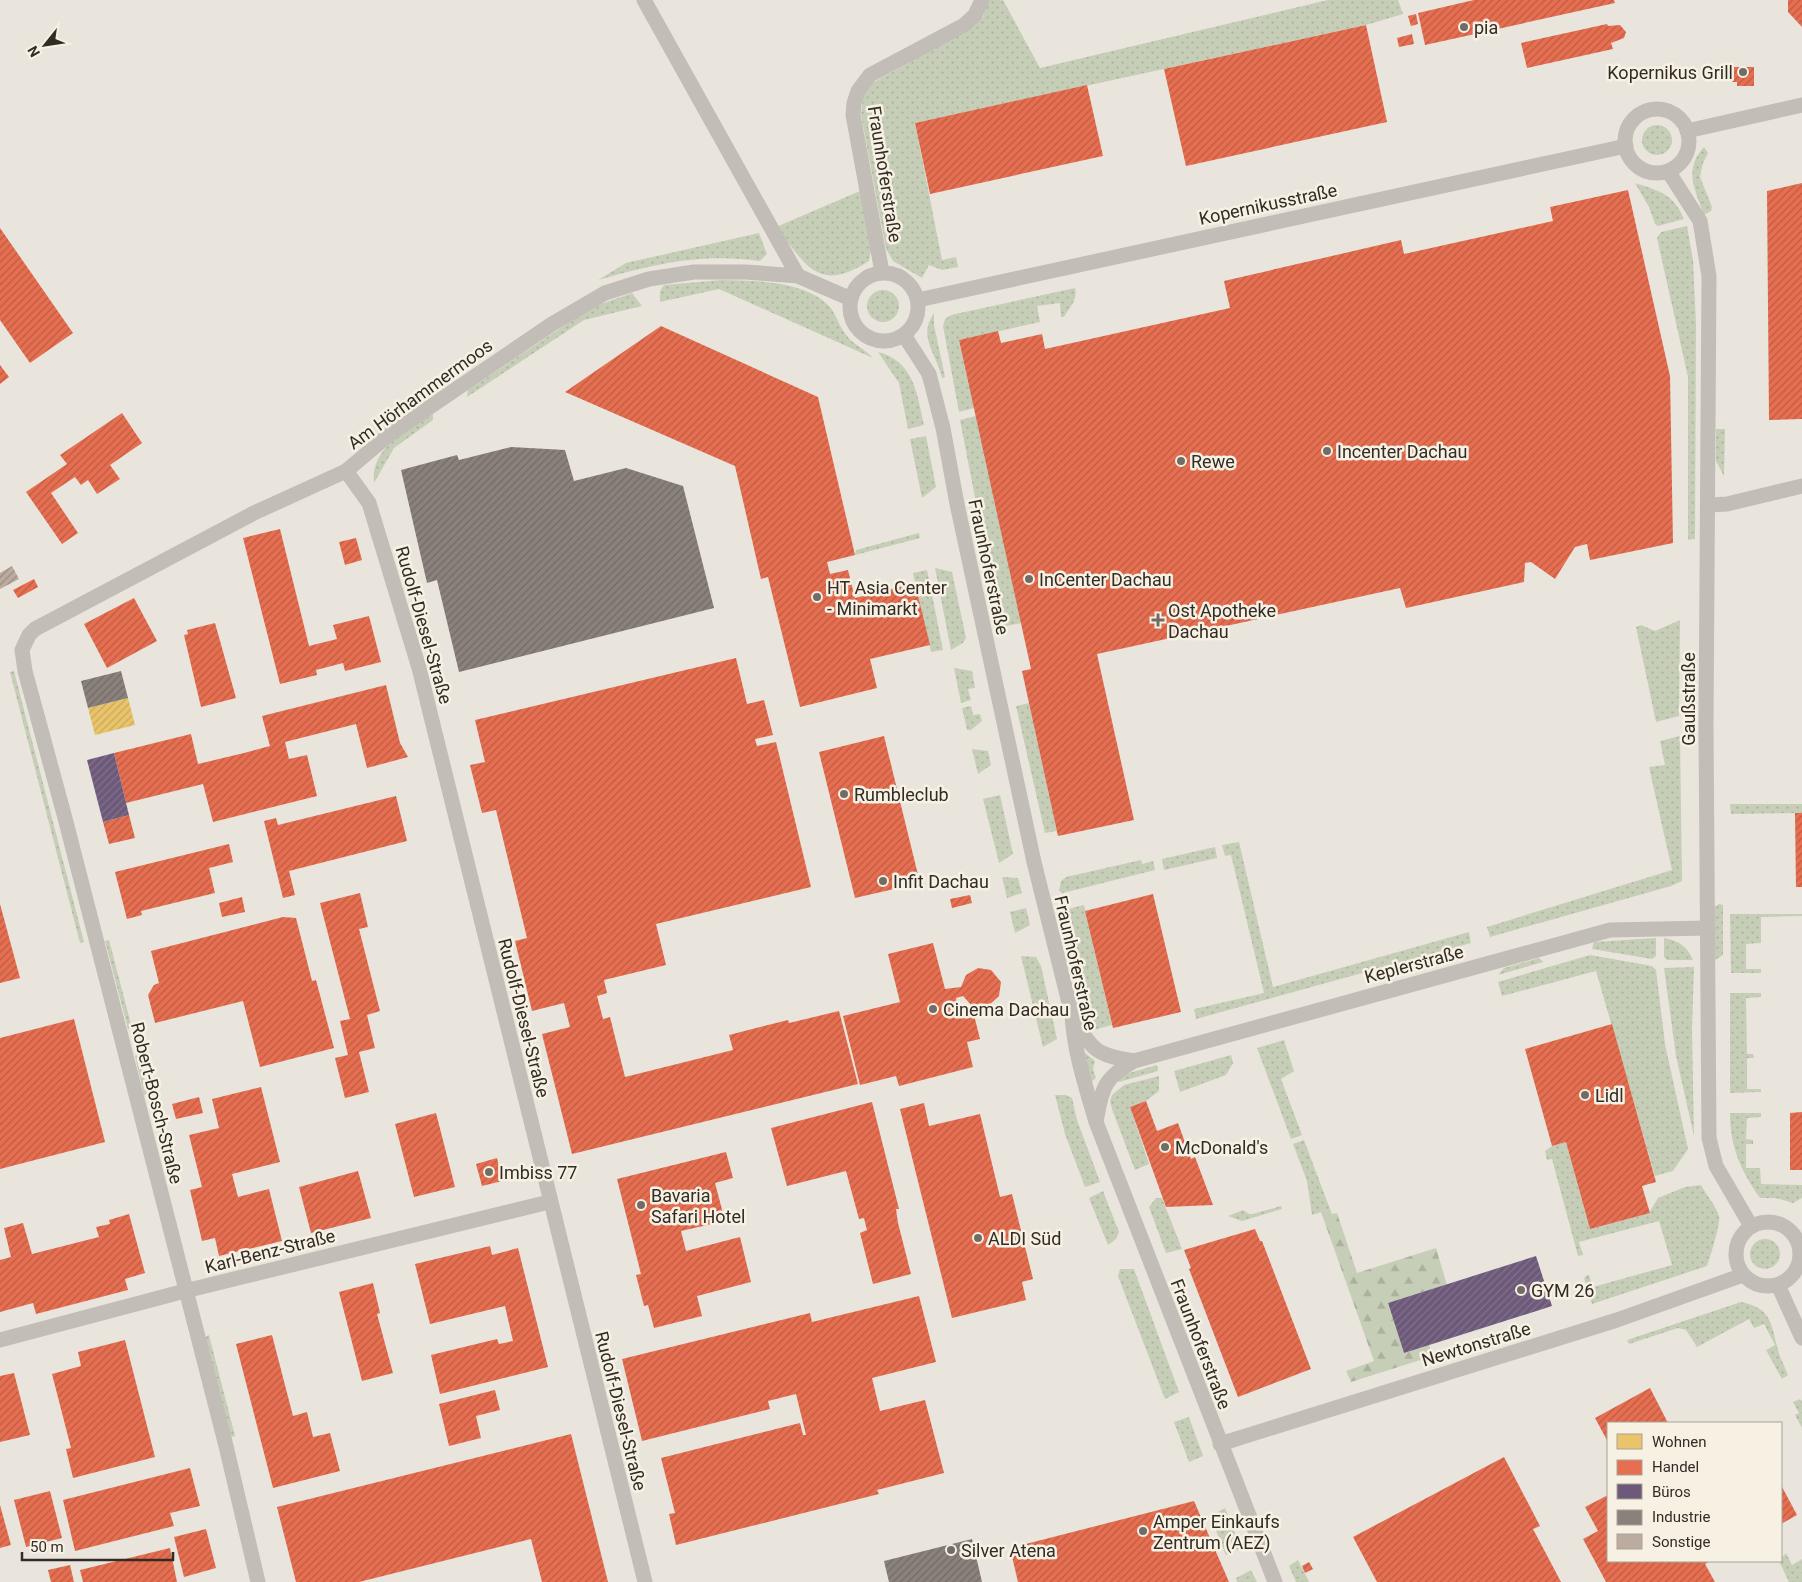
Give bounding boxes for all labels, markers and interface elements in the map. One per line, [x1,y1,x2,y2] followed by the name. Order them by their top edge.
[1474,17,1498,38] place label: pia
[20,20,70,70] north arrow
[1458,21,1470,33] marker: pia
[24,43,43,60] text: N
[1607,62,1733,83] place label: Kopernikus Grill
[1737,66,1749,78] marker: Kopernikus Grill
[864,104,906,244] street label: Fraunhoferstraße
[1197,179,1339,229] street label: Kopernikusstraße
[344,334,496,454] street label: Am Hörhammermoos
[1337,441,1467,462] place label: Incenter Dachau
[1321,445,1333,457] marker: Incenter Dachau
[1191,451,1235,472] place label: Rewe
[1175,455,1187,467] marker: Rewe
[964,497,1014,637] street label: Fraunhoferstraße
[391,544,457,706] street label: Rudolf-Diesel-Straße
[1039,569,1172,590] place label: InCenter Dachau
[1023,573,1035,585] marker: InCenter Dachau
[827,577,947,619] place label: HT Asia Center - Minimarkt
[811,591,823,603] marker: HT Asia Center - Minimarkt
[1168,600,1276,642] place label: Ost Apotheke Dachau
[1152,614,1164,626] marker: Ost Apotheke Dachau
[1678,652,1699,746] street label: Gaußstraße
[854,784,949,805] place label: Rumbleclub
[838,788,850,800] marker: Rumbleclub
[893,871,989,892] place label: Infit Dachau
[877,875,889,887] marker: Infit Dachau
[1050,893,1102,1033] street label: Fraunhoferstraße
[494,936,554,1100] street label: Rudolf-Diesel-Straße
[1362,941,1466,987] street label: Keplerstraße
[943,999,1069,1020] place label: Cinema Dachau
[927,1003,939,1015] marker: Cinema Dachau
[127,1020,187,1186] street label: Robert-Bosch-Straße
[1595,1085,1624,1106] place label: Lidl
[1579,1089,1591,1101] marker: Lidl
[1175,1137,1268,1158] place label: McDonald's
[1159,1141,1171,1153] marker: McDonald's
[499,1162,577,1183] place label: Imbiss 77
[483,1166,495,1178] marker: Imbiss 77
[651,1185,745,1227] place label: Bavaria Safari Hotel
[635,1199,647,1211] marker: Bavaria Safari Hotel
[203,1225,337,1277] street label: Karl-Benz-Straße
[988,1228,1061,1249] place label: ALDI Süd
[972,1232,984,1244] marker: ALDI Süd
[1166,1276,1236,1412] street label: Fraunhoferstraße
[1531,1280,1594,1301] place label: GYM 26
[1515,1284,1527,1296] marker: GYM 26
[1419,1317,1533,1371] street label: Newtonstraße
[591,1329,651,1493] street label: Rudolf-Diesel-Straße
[1607,1422,1782,1562] legend
[1652,1433,1706,1451] text: Wohnen
[1652,1458,1699,1476] text: Handel
[1652,1483,1691,1501] text: Büros
[1652,1508,1710,1526] text: Industrie
[1153,1511,1280,1554] place label: Amper Einkaufs Zentrum (AEZ)
[1137,1525,1149,1537] marker: Amper Einkaufs Zentrum (AEZ)
[22,1530,174,1562] scale bar
[1652,1533,1710,1551] text: Sonstige
[30,1538,64,1556] text: 50 m
[961,1540,1056,1561] place label: Silver Atena
[945,1544,957,1556] marker: Silver Atena

